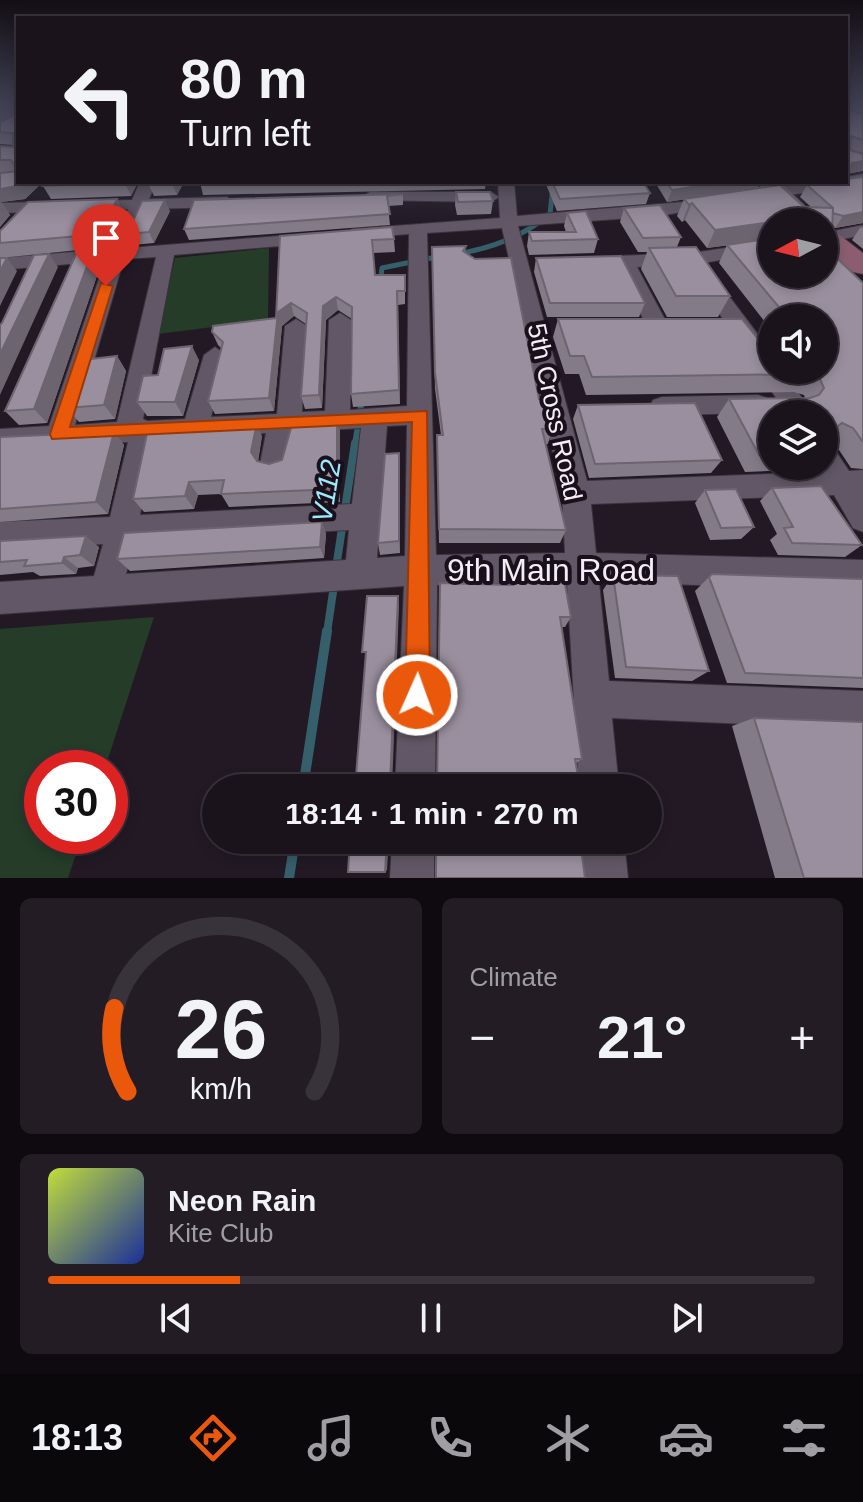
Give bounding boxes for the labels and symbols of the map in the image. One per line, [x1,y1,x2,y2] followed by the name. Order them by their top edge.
[72,204,140,286] pin
[758,208,838,288] north arrow
[522,321,588,503] street label: 5th Cross Road
[306,457,347,525] water label: V112
[447,552,655,588] street label: 9th Main Road
[375,653,459,737] position arrow
[24,750,128,854] speed limit sign: 30

